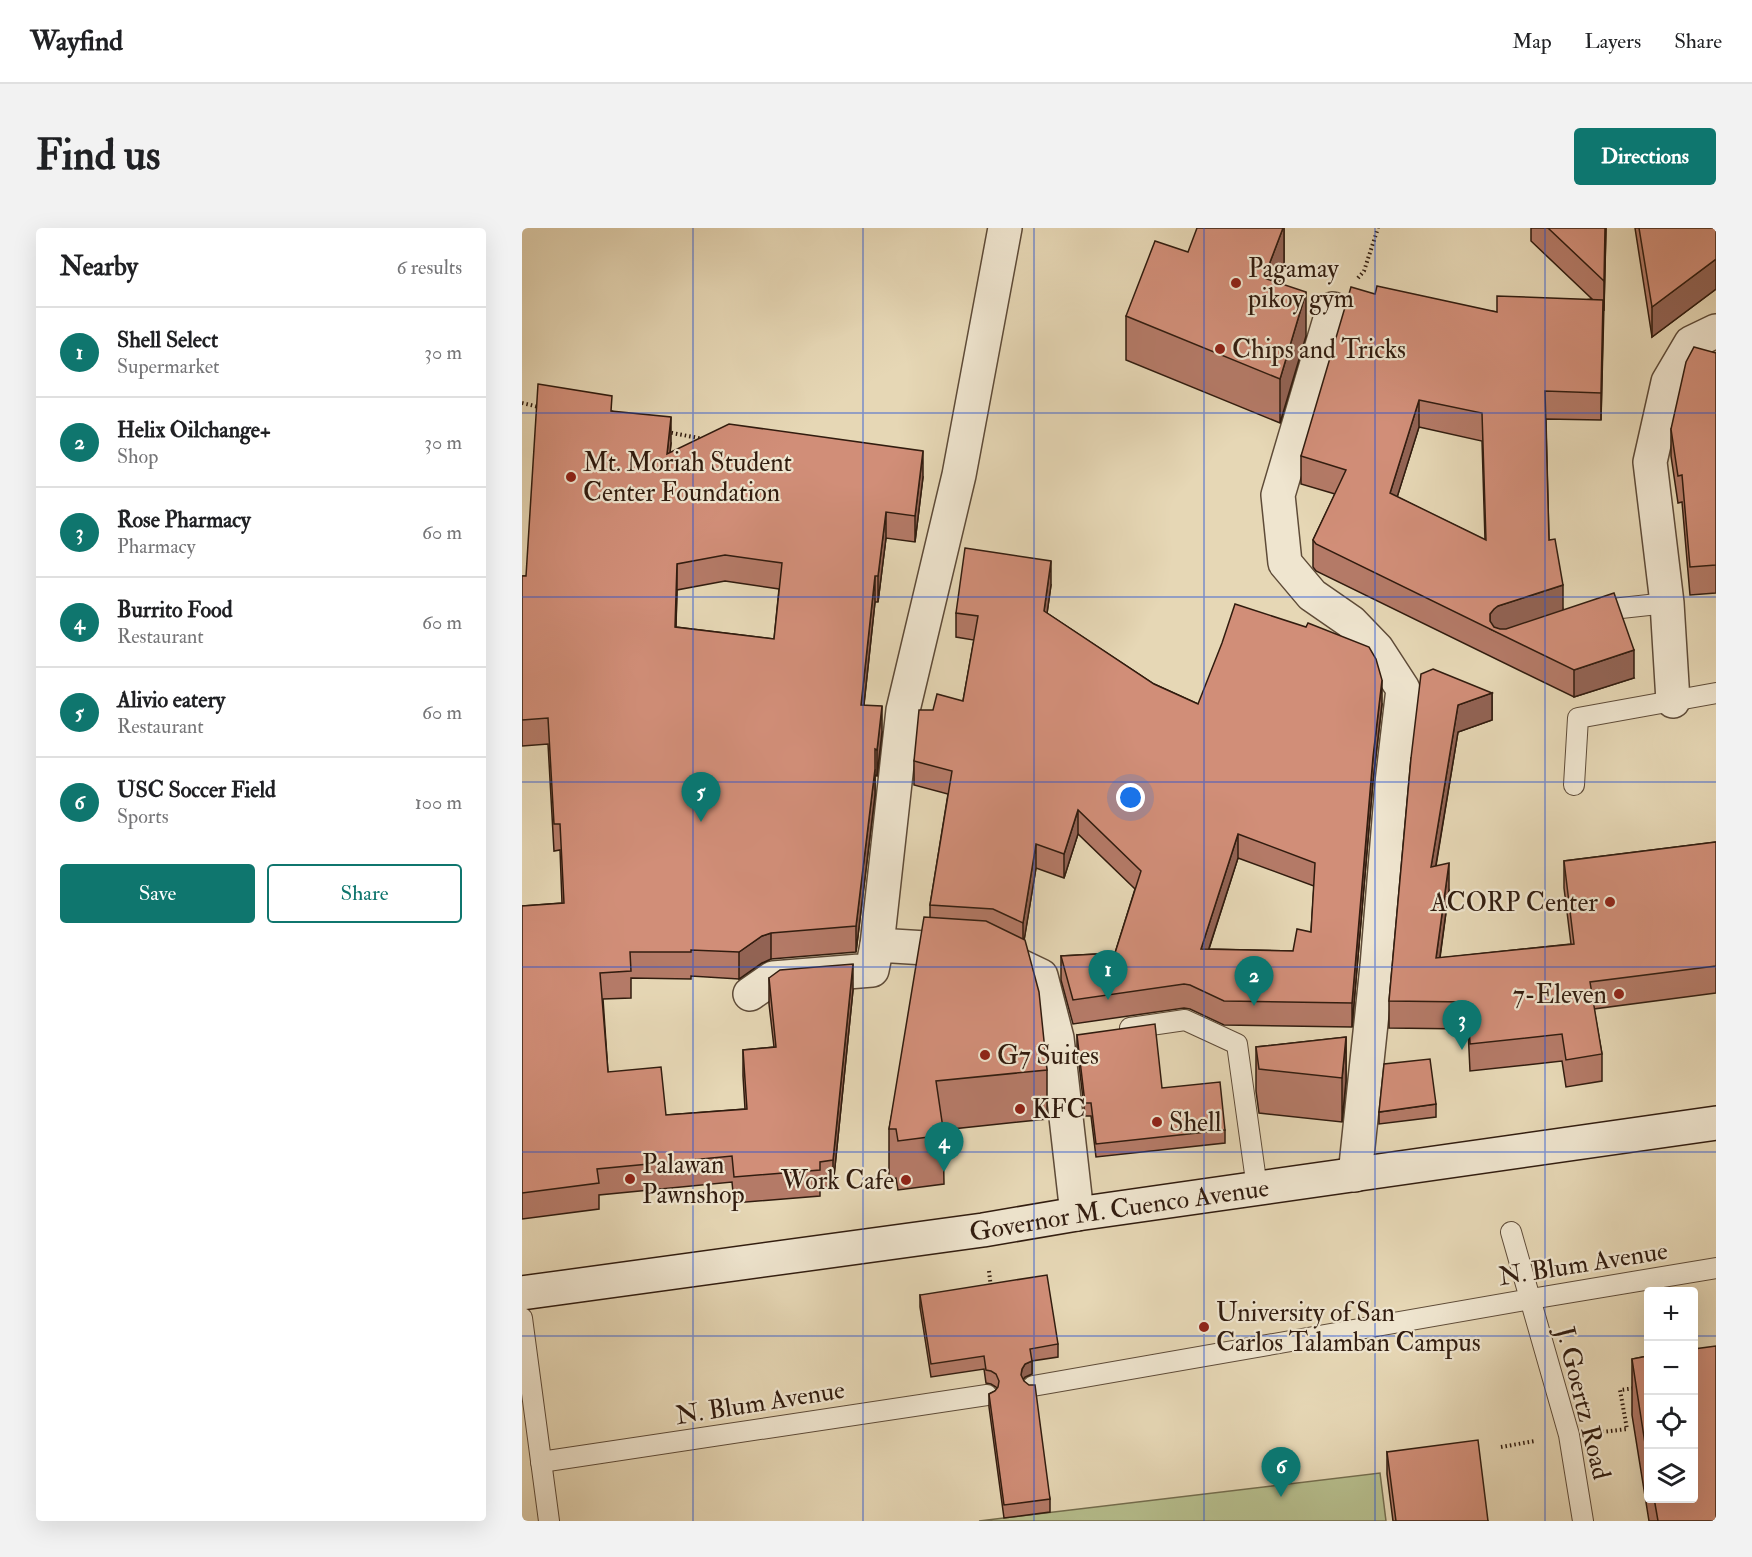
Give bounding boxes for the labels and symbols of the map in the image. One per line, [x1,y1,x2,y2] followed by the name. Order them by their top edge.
[1247,253,1354,316] place label: Pagamay pikoy gym
[1229,276,1243,290] marker: Pagamay pikoy gym
[1232,334,1406,367] place label: Chips and Tricks
[1213,342,1227,356] marker: Chips and Tricks
[583,447,792,509] place label: Mt. Moriah Student Center Foundation
[564,470,578,484] marker: Mt. Moriah Student Center Foundation
[682,772,720,822] pin: 5
[1116,783,1145,812] your location
[1429,887,1598,919] place label: ACORP Center
[1603,895,1617,909] marker: ACORP Center
[1088,950,1128,1000] pin: 1
[1234,956,1274,1006] pin: 2
[1513,979,1607,1011] place label: 7-Eleven
[1612,987,1626,1001] marker: 7-Eleven
[1442,1000,1482,1050] pin: 3
[997,1040,1099,1072] place label: G7 Suites
[978,1048,992,1062] marker: G7 Suites
[1032,1094,1086,1126] place label: KFC
[1013,1102,1027,1116] marker: KFC
[1169,1107,1222,1139] place label: Shell
[1150,1115,1164,1129] marker: Shell
[924,1122,964,1172] pin: 4
[642,1149,745,1212] place label: Palawan Pawnshop
[780,1165,894,1197] place label: Work Cafe
[623,1172,637,1186] marker: Palawan Pawnshop
[967,1172,1271,1249] street label: Governor M. Cuenco Avenue
[899,1173,913,1187] marker: Work Cafe
[1496,1235,1670,1293] street label: N. Blum Avenue
[1216,1297,1481,1360] place label: University of San Carlos Talamban Campus
[1197,1320,1211,1334] marker: University of San Carlos Talamban Campus
[1548,1323,1618,1483] street label: J. Goertz Road
[673,1374,847,1432] street label: N. Blum Avenue
[1262,1448,1300,1497] pin: 6

